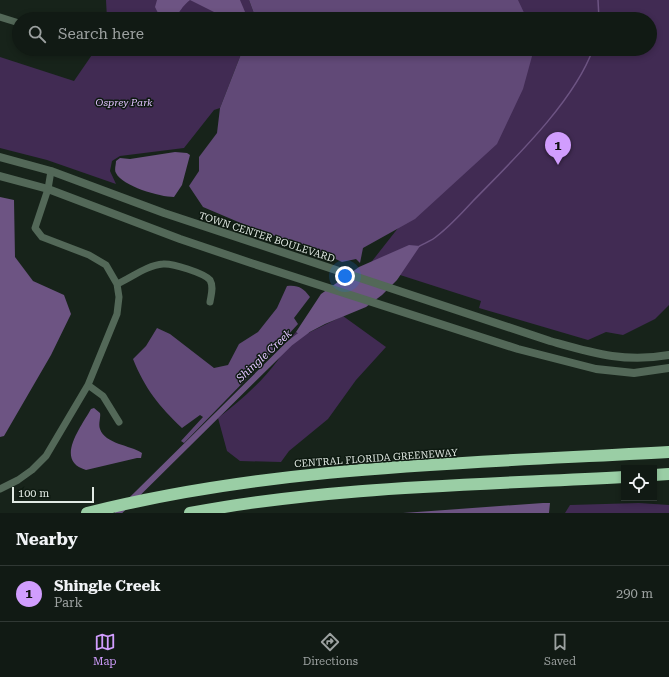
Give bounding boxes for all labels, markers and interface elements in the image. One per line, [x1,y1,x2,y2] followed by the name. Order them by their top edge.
[12,12,657,56] search box
[26,23,48,45] icon: search
[58,25,144,43] text: Search here
[95,97,153,108] park label: Osprey Park
[545,132,571,165] pin: 1
[198,210,337,264] street label: TOWN CENTER BOULEVARD
[335,266,355,286] your location
[233,327,294,386] water label: Shingle Creek
[294,447,458,469] street label: CENTRAL FLORIDA GREENEWAY
[621,465,657,501] map controls
[621,465,657,501] button: locate
[12,485,94,504] scale bar
[18,487,49,500] text: 100 m
[16,529,78,549] text: Nearby
[54,577,161,595] text: Shingle Creek
[25,586,33,601] text: 1
[616,586,653,601] text: 290 m
[54,595,83,610] text: Park
[93,631,117,668] tab: Map
[303,631,358,668] tab: Directions
[544,631,576,668] tab: Saved

